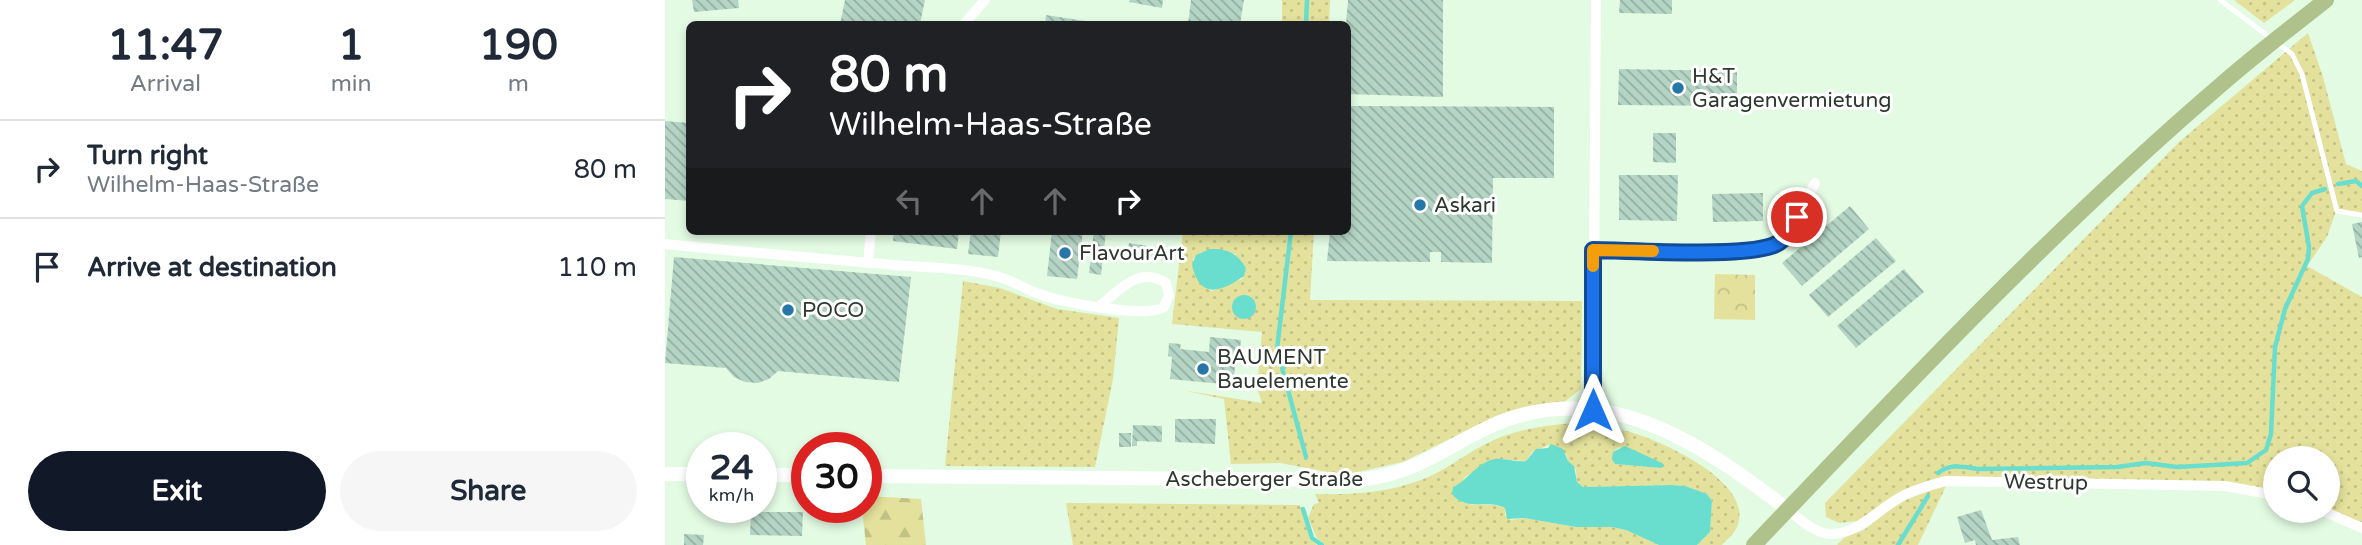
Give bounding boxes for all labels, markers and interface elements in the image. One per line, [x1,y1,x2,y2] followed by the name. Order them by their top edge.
[107,20,224,71] text: 11:47
[338,20,364,71] text: 1
[479,20,558,71] text: 190
[829,46,948,105] text: 80 m
[714,49,805,140] icon: right
[1692,64,1891,113] place label: H&T Garagenvermietung
[130,70,201,98] text: Arrival
[331,70,372,98] text: min
[508,70,529,98] text: m
[1670,80,1686,96] marker: H&T Garagenvermietung
[829,106,1152,144] text: Wilhelm-Haas-Straße
[87,140,208,171] text: Turn right
[28,150,66,188] icon: right
[574,154,637,185] text: 80 m
[87,171,319,199] text: Wilhelm-Haas-Straße
[890,182,928,220] icon: left
[963,182,1001,220] icon: ahead
[1036,182,1074,220] icon: ahead
[1109,182,1147,220] icon: right
[1767,187,1827,247] pin
[1434,193,1496,218] place label: Askari
[1412,197,1428,213] marker: Askari
[1778,198,1816,236] icon: arrive
[1079,241,1185,266] place label: FlavourArt
[1057,245,1073,261] marker: FlavourArt
[28,248,66,286] icon: arrive
[87,252,337,283] text: Arrive at destination
[557,252,637,283] text: 110 m
[802,298,864,323] place label: POCO
[780,302,796,318] marker: POCO
[1217,345,1349,394] place label: BAUMENT Bauelemente
[1195,361,1211,377] marker: BAUMENT Bauelemente
[1556,373,1630,447] position arrow
[791,432,882,523] speed limit sign: 30
[2263,446,2340,523] map controls
[2263,446,2340,523] button: search
[710,447,753,489] text: 24
[28,451,326,531] button: Exit
[340,451,637,531] button: Share
[1165,467,1363,492] street label: Ascheberger Straße
[2004,469,2088,496] street label: Westrup
[709,484,754,506] text: km/h

